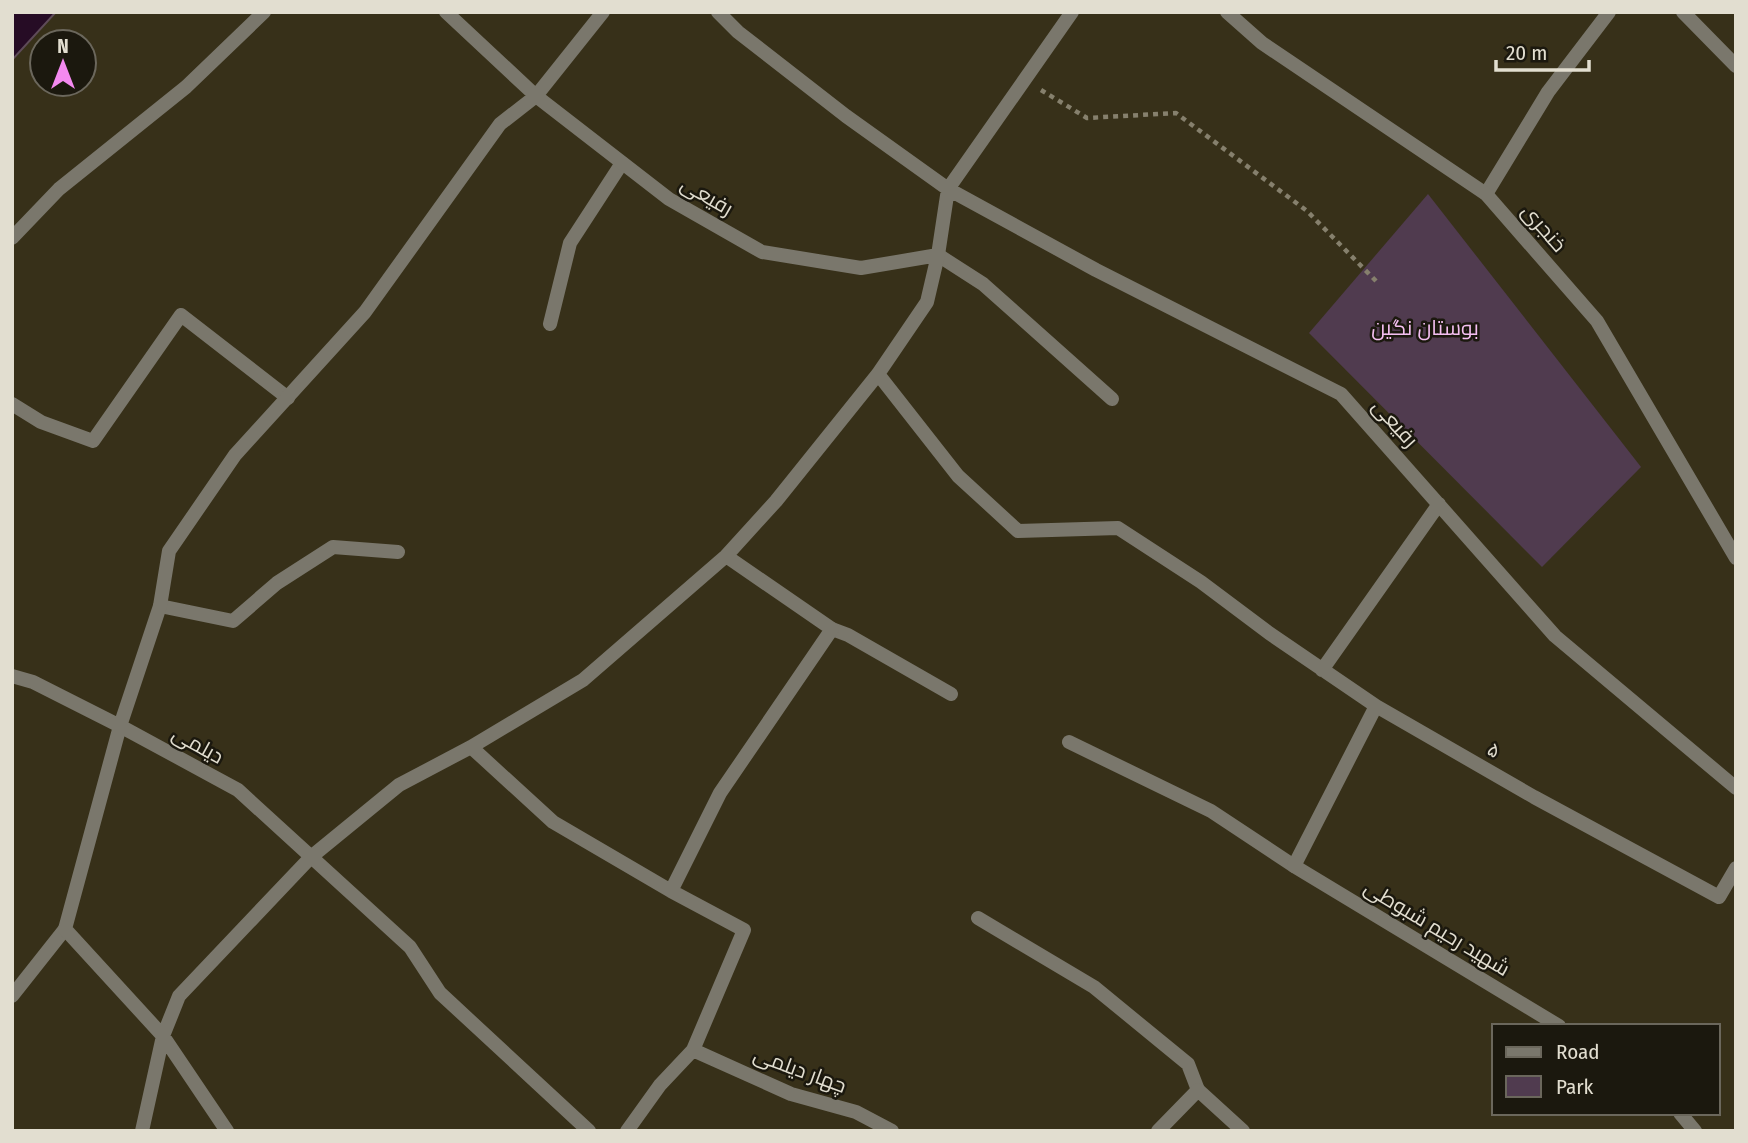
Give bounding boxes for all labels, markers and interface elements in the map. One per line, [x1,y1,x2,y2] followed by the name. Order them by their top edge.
[28,28,98,98] north arrow
[1496,28,1589,72] scale bar
[57,35,69,58] text: N
[1506,40,1547,66] text: 20 m
[676,171,738,221] street label: رفیعی
[1516,198,1572,258] street label: خنجری
[1371,315,1479,341] park label: بوستان نگین
[1366,393,1424,453] street label: رفیعی
[168,720,228,770] street label: دیلمی
[1483,736,1505,764] street label: ۵
[1359,874,1515,983] street label: شهید رحیم شبوطی
[1492,1024,1720,1115] legend
[1556,1039,1600,1065] text: Road
[750,1041,850,1100] street label: چهار دیلمی
[1556,1074,1594,1100] text: Park

